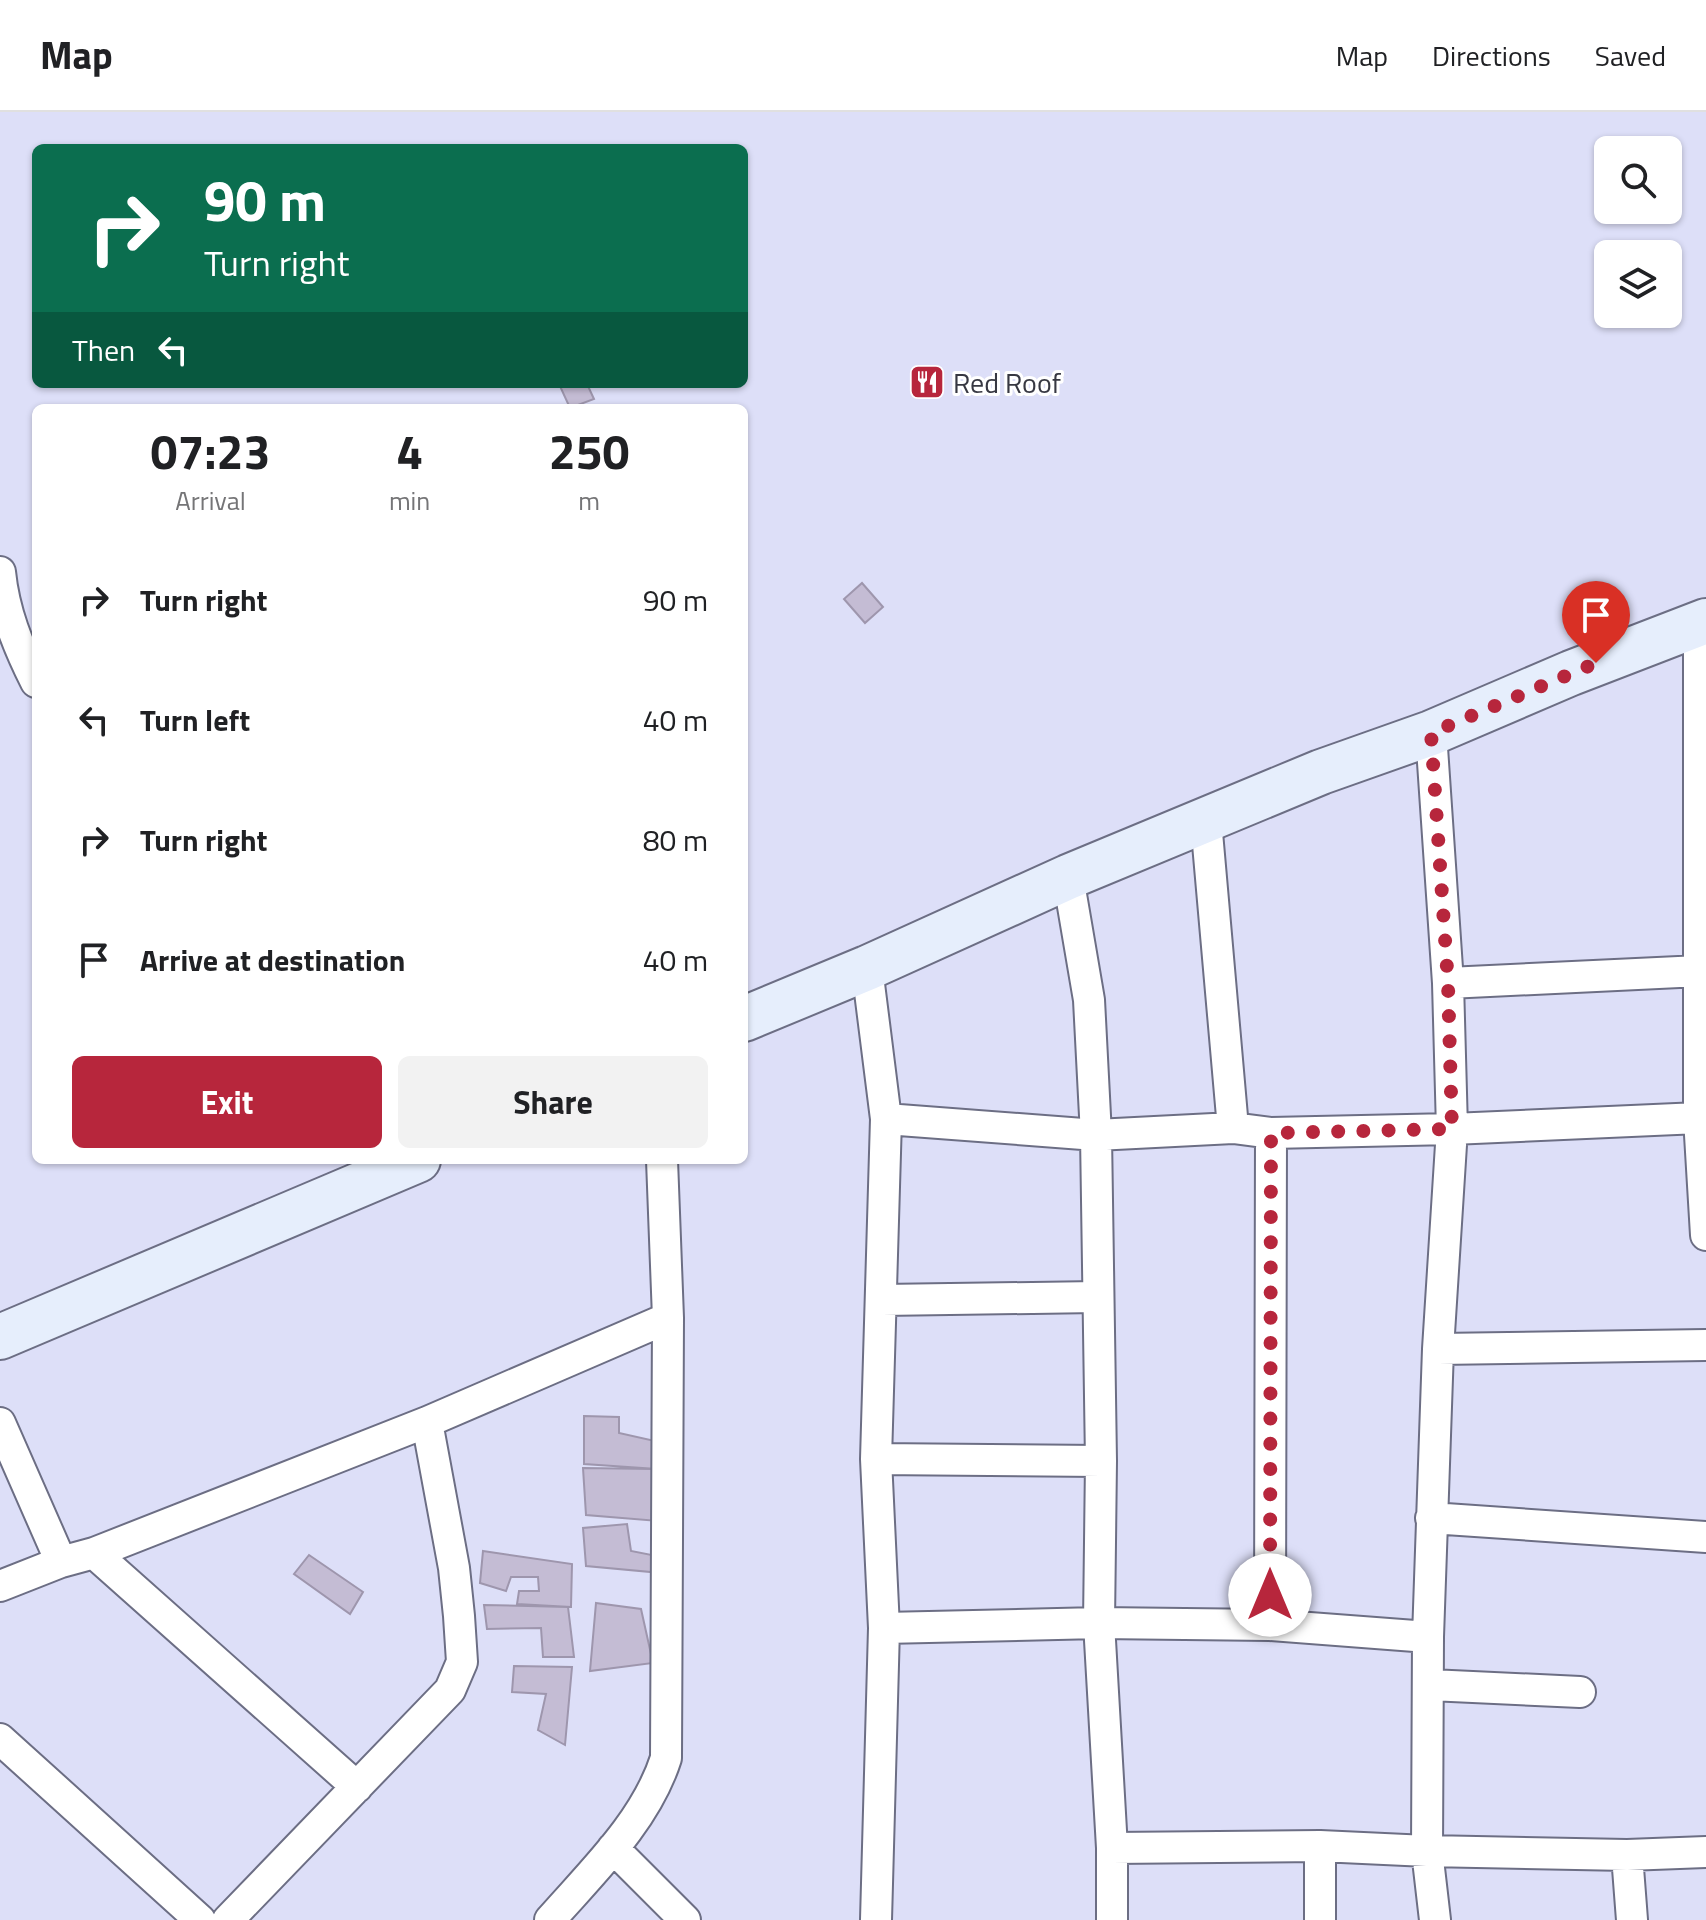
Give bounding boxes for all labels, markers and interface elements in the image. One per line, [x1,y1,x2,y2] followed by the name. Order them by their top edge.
[40,26,113,84] text: Map
[1336,34,1388,77] text: Map
[1432,34,1551,77] text: Directions
[1595,34,1666,77] text: Saved
[1594,136,1682,328] map controls
[1594,136,1682,224] button: search
[204,158,326,243] text: 90 m
[72,176,176,280] icon: right
[204,235,349,290] text: Turn right
[1594,240,1682,328] button: layers
[72,327,135,373] text: Then
[151,328,195,372] icon: left
[953,361,1062,404] place label: Red Roof
[908,363,946,401] restaurant icon: Red Roof
[151,415,270,488] text: 07:23
[396,415,423,488] text: 4
[549,415,629,488] text: 250
[175,481,246,520] text: Arrival
[389,481,430,520] text: min
[578,481,600,520] text: m
[140,577,268,623] text: Turn right
[643,577,708,623] text: 90 m
[72,578,116,622] icon: right
[1562,581,1630,663] pin
[1574,593,1618,637] icon: arrive
[140,697,250,743] text: Turn left
[643,697,708,743] text: 40 m
[72,698,116,742] icon: left
[140,817,268,863] text: Turn right
[643,817,708,863] text: 80 m
[72,818,116,862] icon: right
[140,937,405,983] text: Arrive at destination
[643,937,708,983] text: 40 m
[72,938,116,982] icon: arrive
[72,1056,382,1148] button: Exit
[398,1056,708,1148] button: Share
[1228,1553,1312,1637] position arrow

